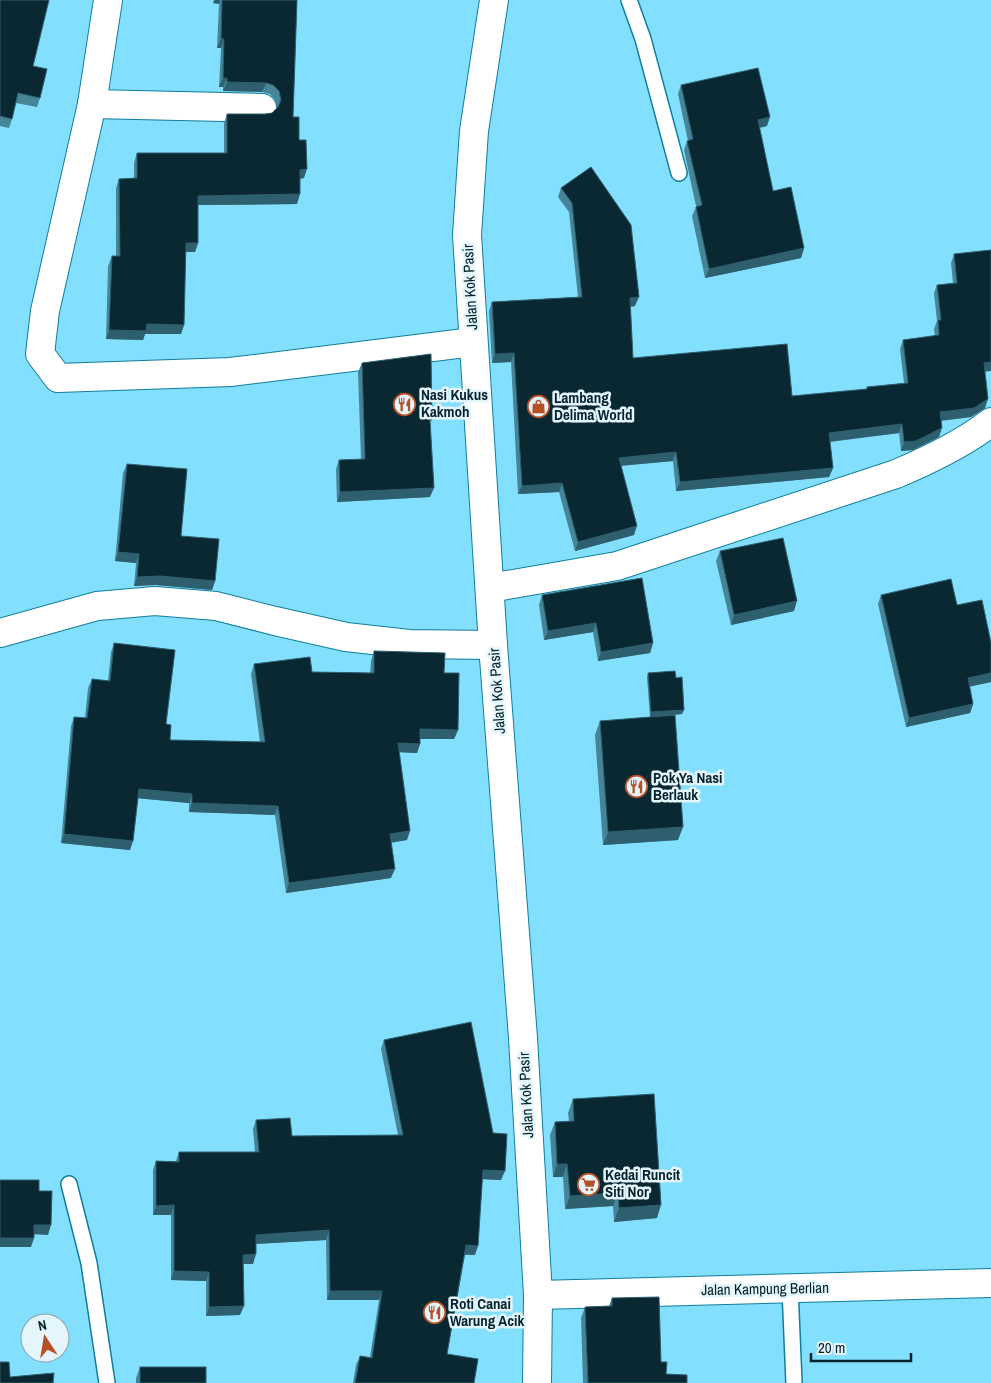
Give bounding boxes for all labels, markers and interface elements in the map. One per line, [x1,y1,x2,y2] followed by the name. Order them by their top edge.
[457,243,482,331] street label: Jalan Kok Pasir
[421,384,488,422] place label: Nasi Kukus Kakmoh
[554,387,632,425] place label: Lambang Delima World
[393,392,417,416] restaurant icon: Nasi Kukus Kakmoh
[526,395,550,419] shop icon: Lambang Delima World
[483,647,510,735] street label: Jalan Kok Pasir
[653,767,723,805] place label: Pok Ya Nasi Berlauk
[625,775,649,799] restaurant icon: Pok Ya Nasi Berlauk
[513,1051,538,1139] street label: Jalan Kok Pasir
[605,1164,680,1202] place label: Kedai Runcit Siti Nor
[577,1172,601,1196] supermarket icon: Kedai Runcit Siti Nor
[701,1277,829,1300] street label: Jalan Kampung Berlian
[450,1293,524,1331] place label: Roti Canai Warung Acik
[422,1301,446,1325] restaurant icon: Roti Canai Warung Acik
[20,1313,70,1363] north arrow
[36,1316,48,1335] text: N
[811,1330,911,1362] scale bar
[818,1337,845,1358] text: 20 m

